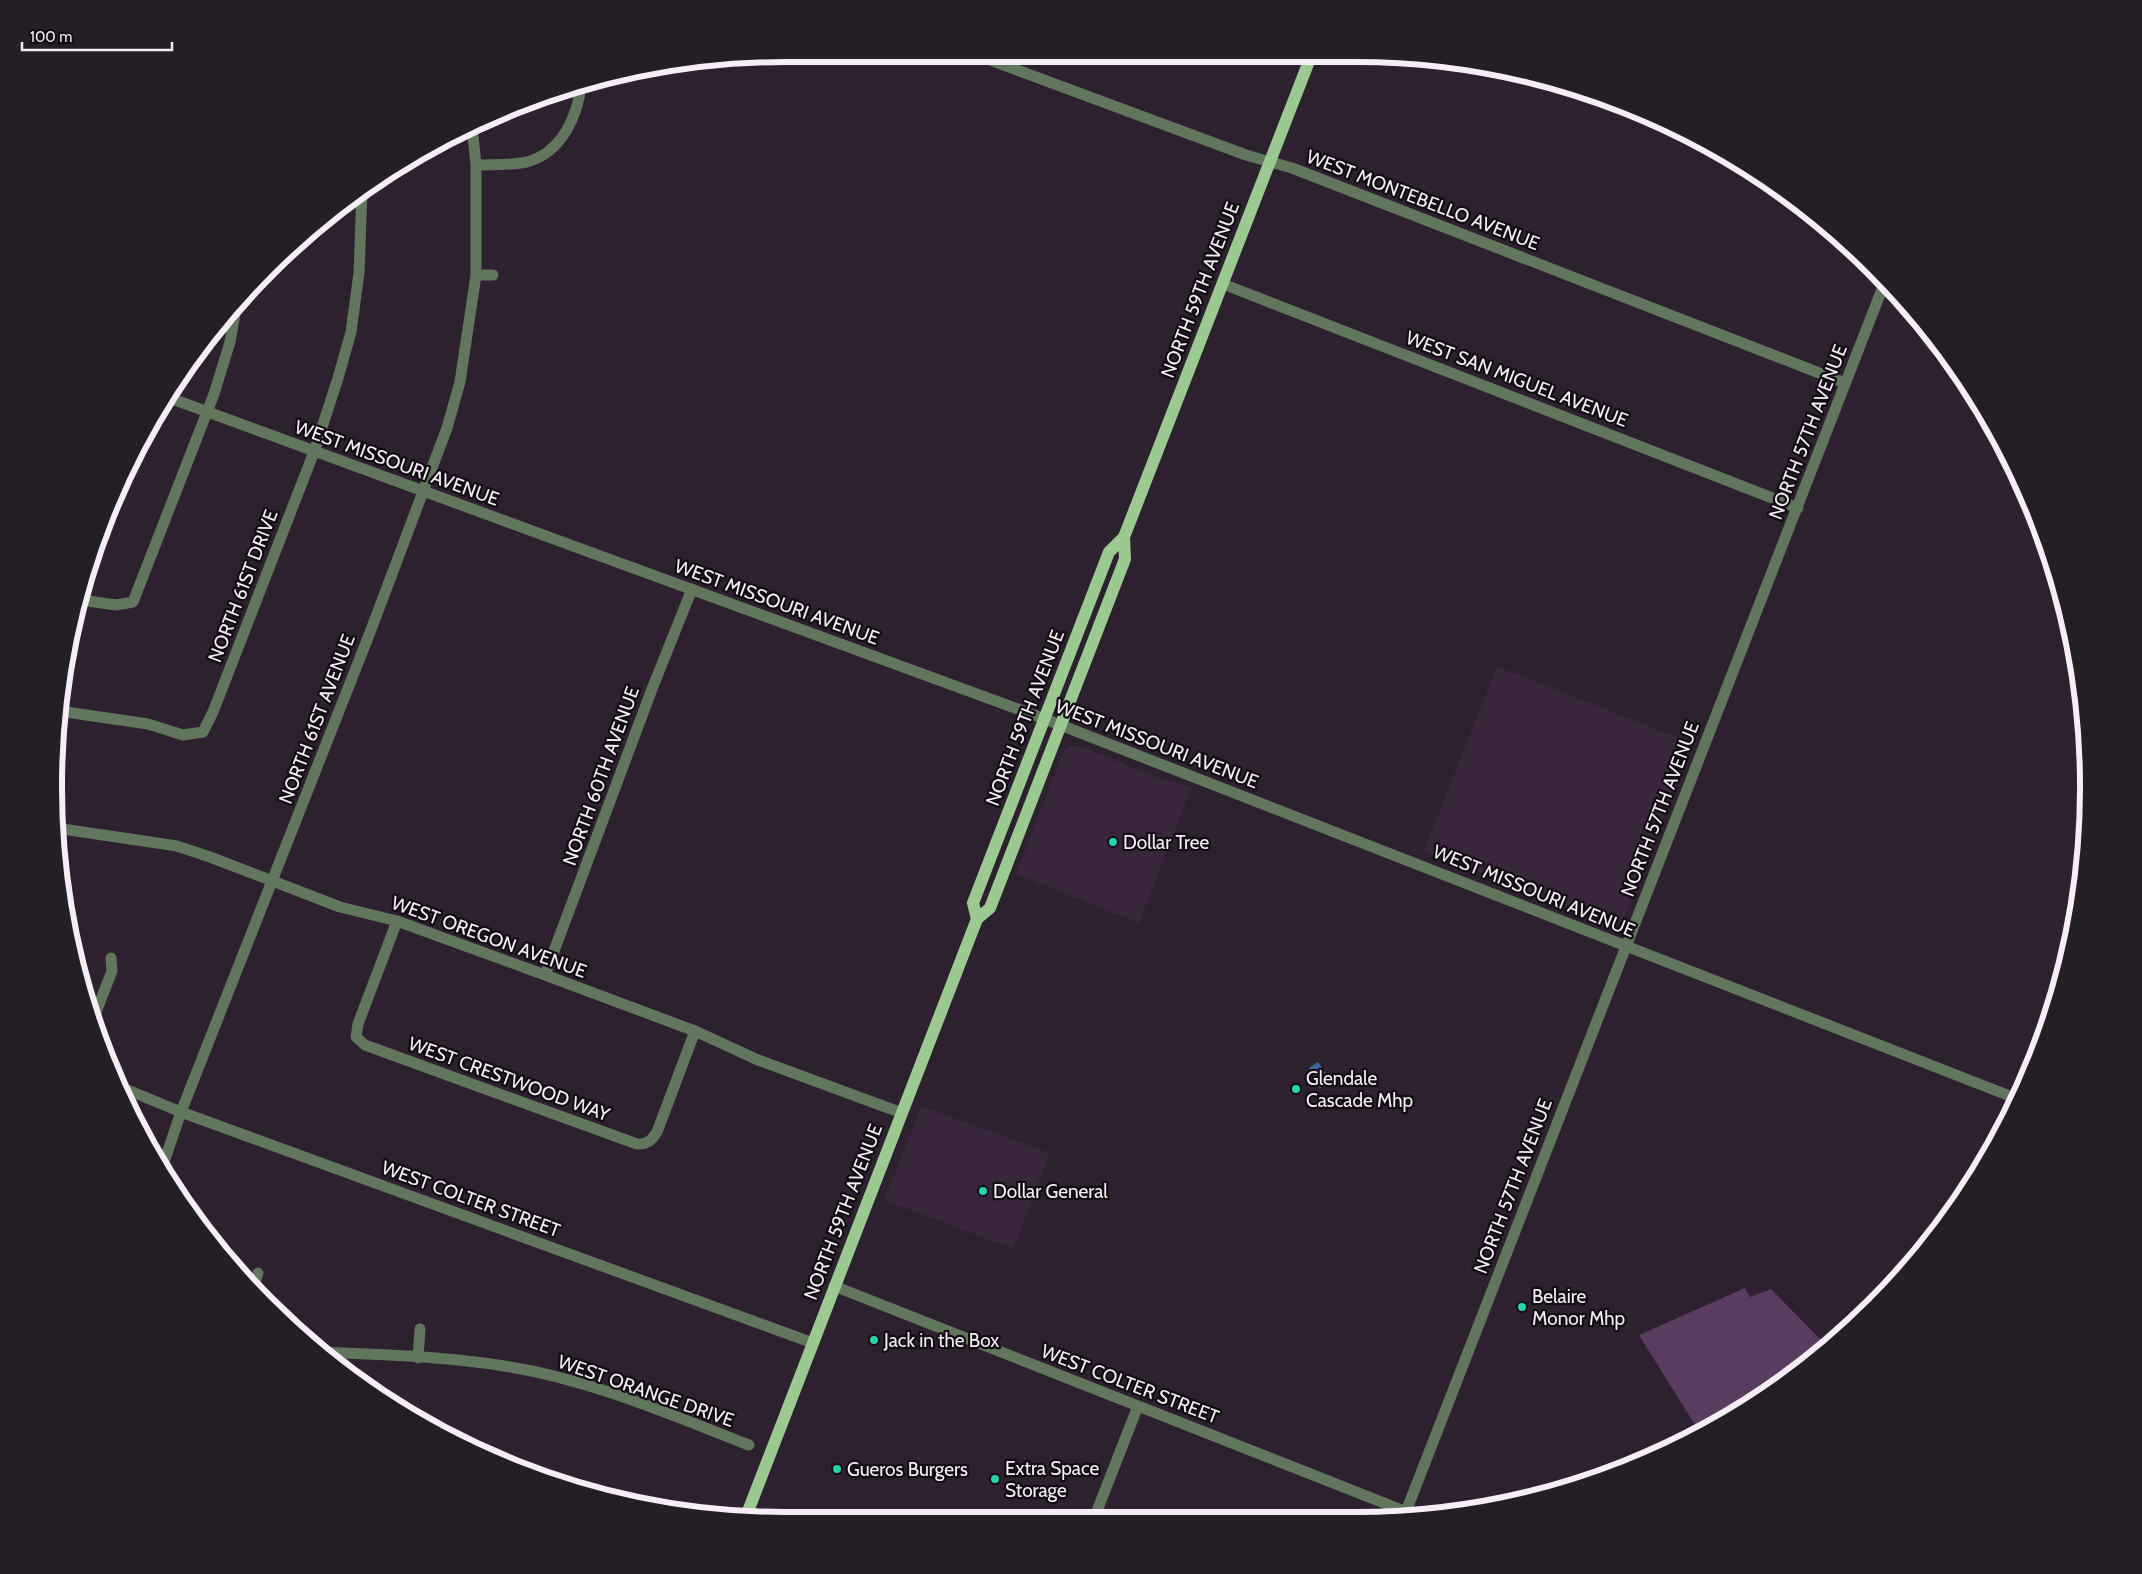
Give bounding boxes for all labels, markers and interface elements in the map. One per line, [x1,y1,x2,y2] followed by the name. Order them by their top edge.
[22,20,172,52] scale bar
[30,28,72,46] text: 100 m
[1303,145,1543,255] street label: WEST MONTEBELLO AVENUE
[1156,199,1244,381] street label: NORTH 59TH AVENUE
[1403,326,1631,432] street label: WEST SAN MIGUEL AVENUE
[1764,341,1852,523] street label: NORTH 57TH AVENUE
[292,415,502,511] street label: WEST MISSOURI AVENUE
[203,506,283,666] street label: NORTH 61ST DRIVE
[672,554,882,650] street label: WEST MISSOURI AVENUE
[981,627,1069,809] street label: NORTH 59TH AVENUE
[274,631,360,807] street label: NORTH 61ST AVENUE
[558,683,644,869] street label: NORTH 60TH AVENUE
[1052,695,1262,793] street label: WEST MISSOURI AVENUE
[1616,718,1704,900] street label: NORTH 57TH AVENUE
[1123,831,1209,854] place label: Dollar Tree
[1107,836,1119,848] marker: Dollar Tree
[1430,840,1638,942] street label: WEST MISSOURI AVENUE
[388,891,590,983] street label: WEST OREGON AVENUE
[405,1032,613,1126] street label: WEST CRESTWOOD WAY
[1306,1067,1413,1112] place label: Glendale Cascade Mhp
[1290,1083,1302,1095] marker: Glendale Cascade Mhp
[1469,1095,1557,1277] street label: NORTH 57TH AVENUE
[799,1121,887,1303] street label: NORTH 59TH AVENUE
[378,1156,564,1242] street label: WEST COLTER STREET
[993,1180,1108,1203] place label: Dollar General
[977,1185,989,1197] marker: Dollar General
[1532,1285,1625,1330] place label: Belaire Monor Mhp
[1516,1301,1528,1313] marker: Belaire Monor Mhp
[883,1329,999,1352] place label: Jack in the Box
[868,1334,880,1346] marker: Jack in the Box
[1038,1339,1222,1429] street label: WEST COLTER STREET
[555,1350,737,1432] street label: WEST ORANGE DRIVE
[1005,1457,1099,1502] place label: Extra Space Storage
[847,1458,968,1481] place label: Gueros Burgers
[831,1463,843,1475] marker: Gueros Burgers
[989,1473,1001,1485] marker: Extra Space Storage

